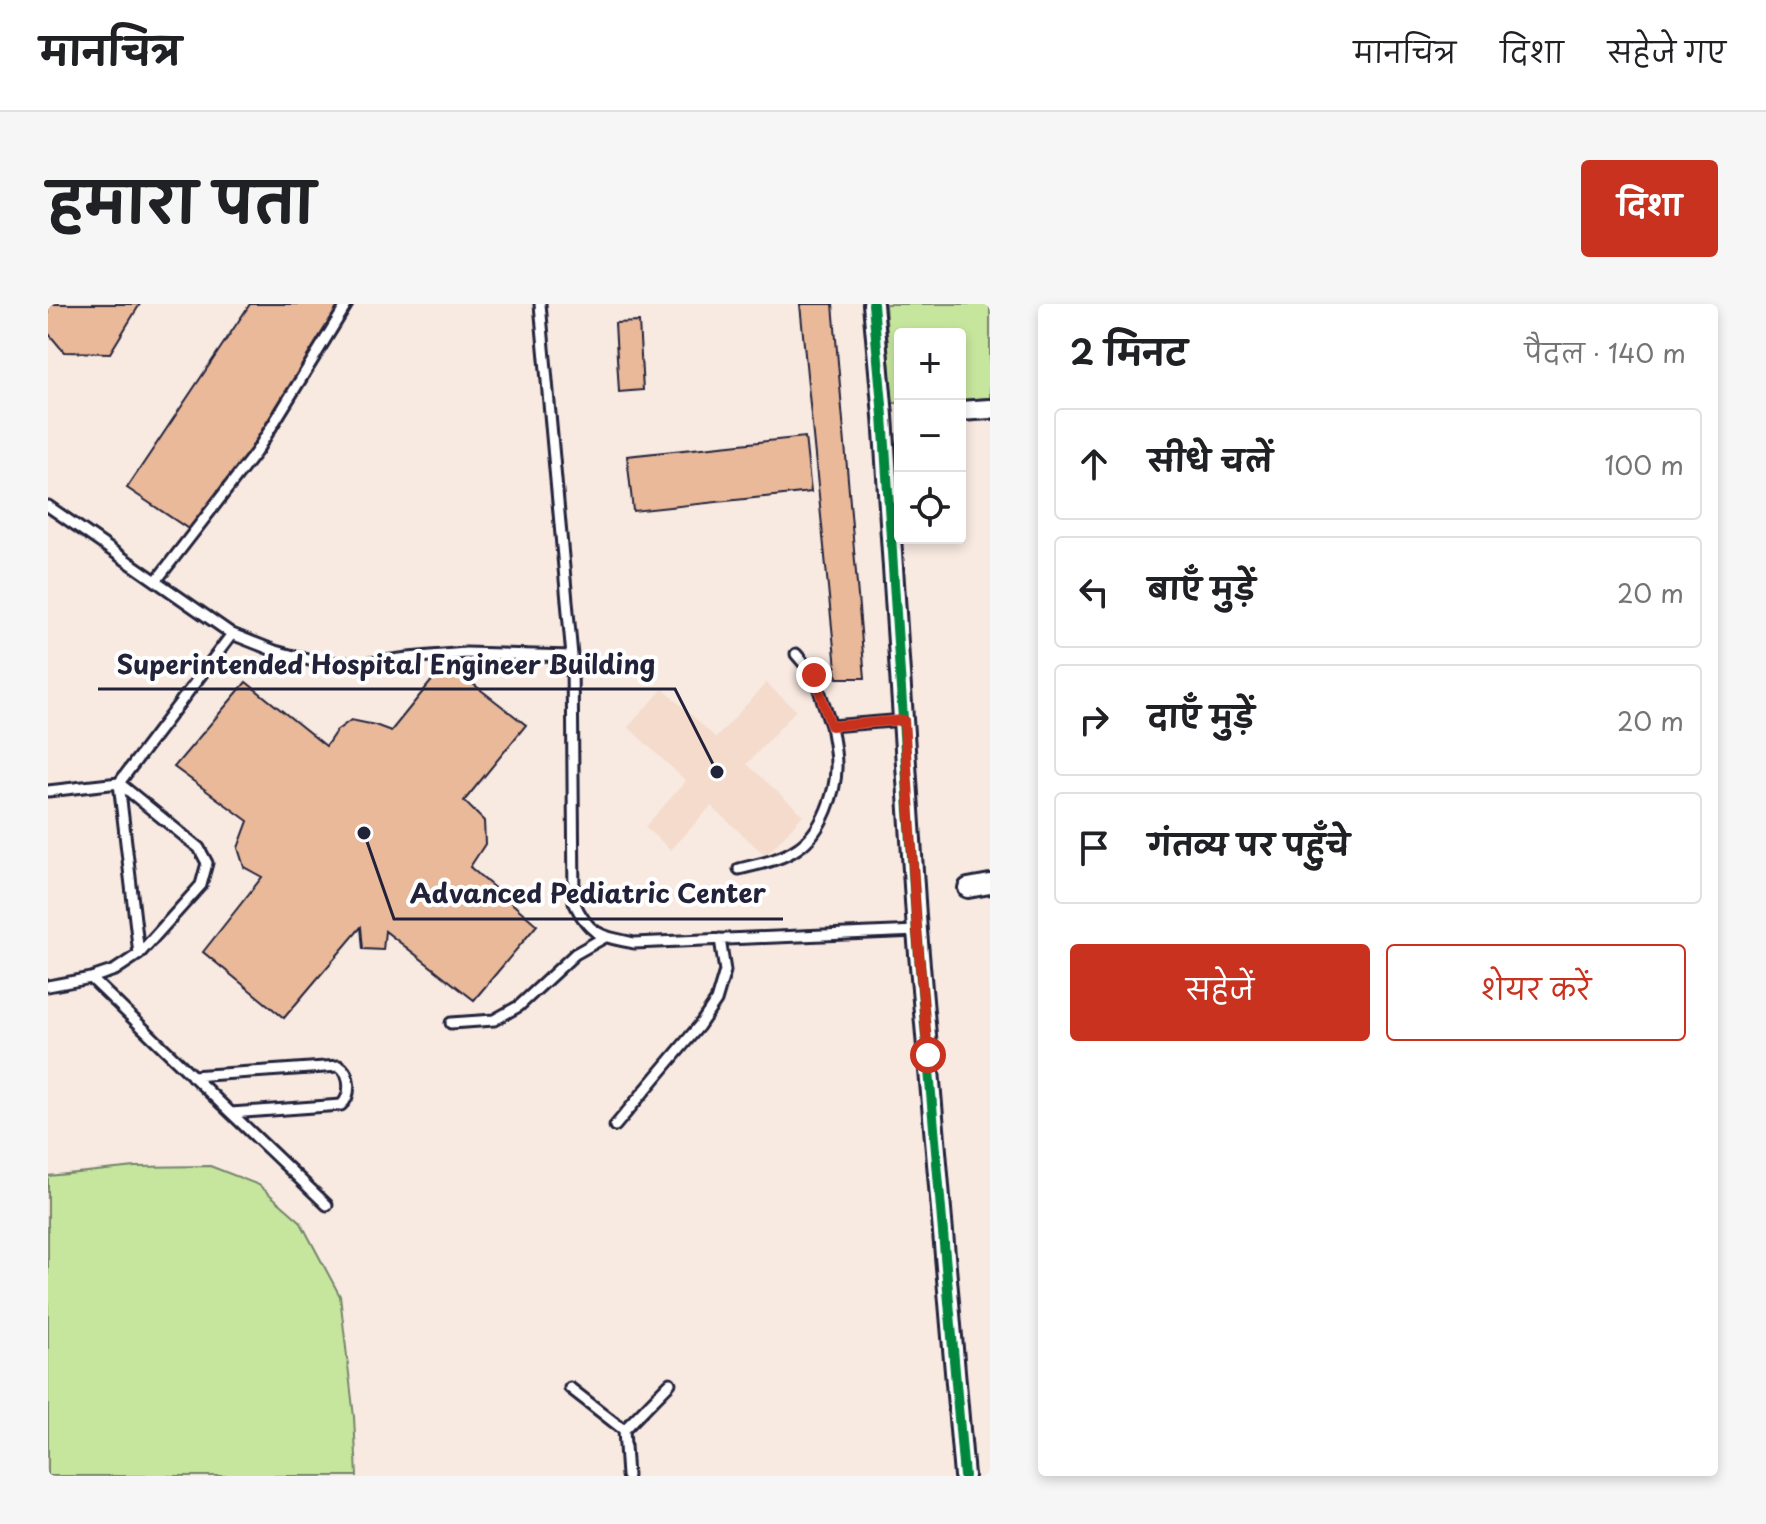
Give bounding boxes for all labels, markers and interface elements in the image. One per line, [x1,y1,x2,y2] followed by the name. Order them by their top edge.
[40,21,181,78] text: मानचित्र
[1354,30,1456,73] text: मानचित्र
[1500,30,1564,73] text: दिशा
[1608,30,1726,73] text: सहेजे गए
[48,157,315,242] text: हमारा पता
[1581,160,1718,257] button: दिशा
[1070,325,1187,377] text: 2 मिनट
[894,328,966,544] map controls
[894,328,966,400] button: +
[1525,333,1686,372] text: पैदल · 140 m
[894,400,966,472] button: −
[1148,437,1273,482] text: सीधे चलें
[1072,442,1116,486] icon: ahead
[1604,445,1684,484] text: 100 m
[894,472,966,544] button: locate
[1148,565,1255,610] text: बाएँ मुड़ें
[1072,570,1116,614] icon: left
[1617,573,1684,612] text: 20 m
[98,639,675,689] callout: Superintended Hospital Engineer Building
[117,644,655,683] text: Superintended Hospital Engineer Building
[796,657,832,693] route end
[1148,693,1254,738] text: दाएँ मुड़ें
[1072,698,1116,742] icon: right
[1617,701,1684,740] text: 20 m
[1148,821,1350,866] text: गंतव्य पर पहुँचे
[1072,826,1116,870] icon: arrive
[394,869,783,919] callout: Advanced Pediatric Center
[410,873,767,912] text: Advanced Pediatric Center
[1070,944,1370,1041] button: सहेजें
[1386,944,1686,1041] button: शेयर करें
[910,1037,946,1073] route start

